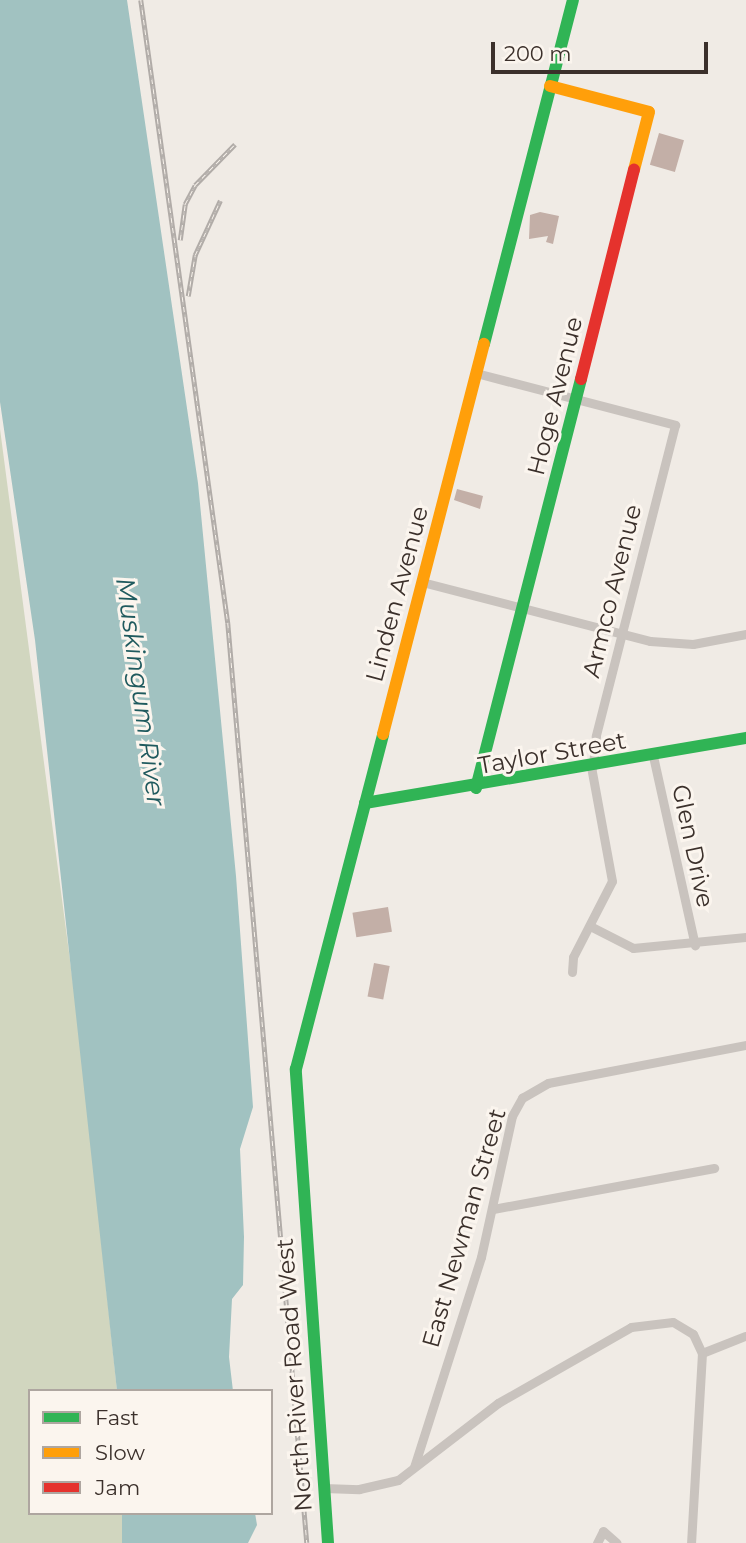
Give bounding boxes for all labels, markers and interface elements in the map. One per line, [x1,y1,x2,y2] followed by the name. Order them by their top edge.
[494,28,711,72] scale bar
[504,41,571,66] text: 200 m
[521,314,589,478] street label: Hoge Avenue
[577,501,647,681] street label: Armco Avenue
[360,503,434,685] street label: Linden Avenue
[109,576,171,808] water label: Muskingum River
[476,726,628,780] street label: Taylor Street
[666,782,720,910] street label: Glen Drive
[416,1105,512,1351] street label: East Newman Street
[270,1237,318,1513] street label: North River Road West
[28,1389,273,1515] legend
[95,1405,139,1430] text: Fast
[95,1440,145,1465] text: Slow
[95,1475,140,1500] text: Jam

